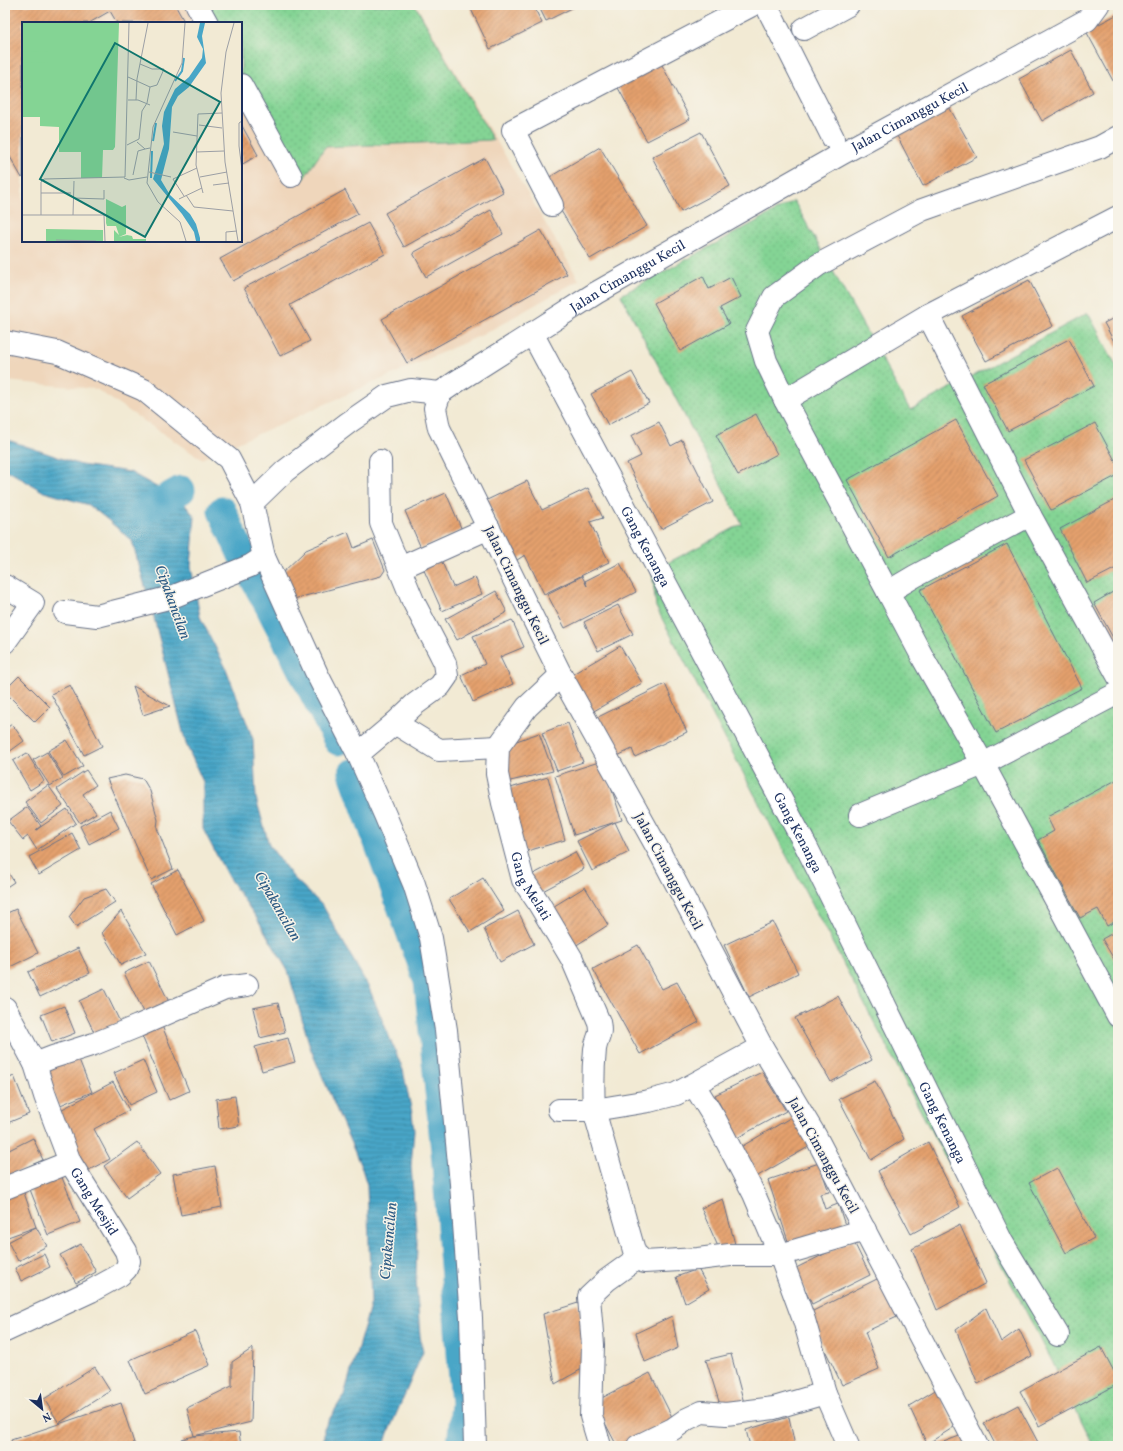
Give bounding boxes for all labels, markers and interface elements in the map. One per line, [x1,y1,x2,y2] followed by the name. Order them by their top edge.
[22,22,242,242] inset map
[849,78,972,157] street label: Jalan Cimanggu Kecil
[567,236,689,318] street label: Jalan Cimanggu Kecil
[615,503,674,591] street label: Gang Kenanga
[479,523,553,648] street label: Jalan Cimanggu Kecil
[148,562,195,643] water label: Cipakancilan
[768,789,826,877] street label: Gang Kenanga
[629,810,707,934] street label: Jalan Cimanggu Kecil
[505,850,555,924] street label: Gang Melati
[248,868,305,946] water label: Cipakancilan
[913,1079,970,1167] street label: Gang Kenanga
[783,1094,863,1217] street label: Jalan Cimanggu Kecil
[65,1164,122,1240] street label: Gang Mesjid
[376,1201,403,1281] water label: Cipakancilan
[22,1389,62,1429] north arrow
[39,1408,53,1425] text: N

